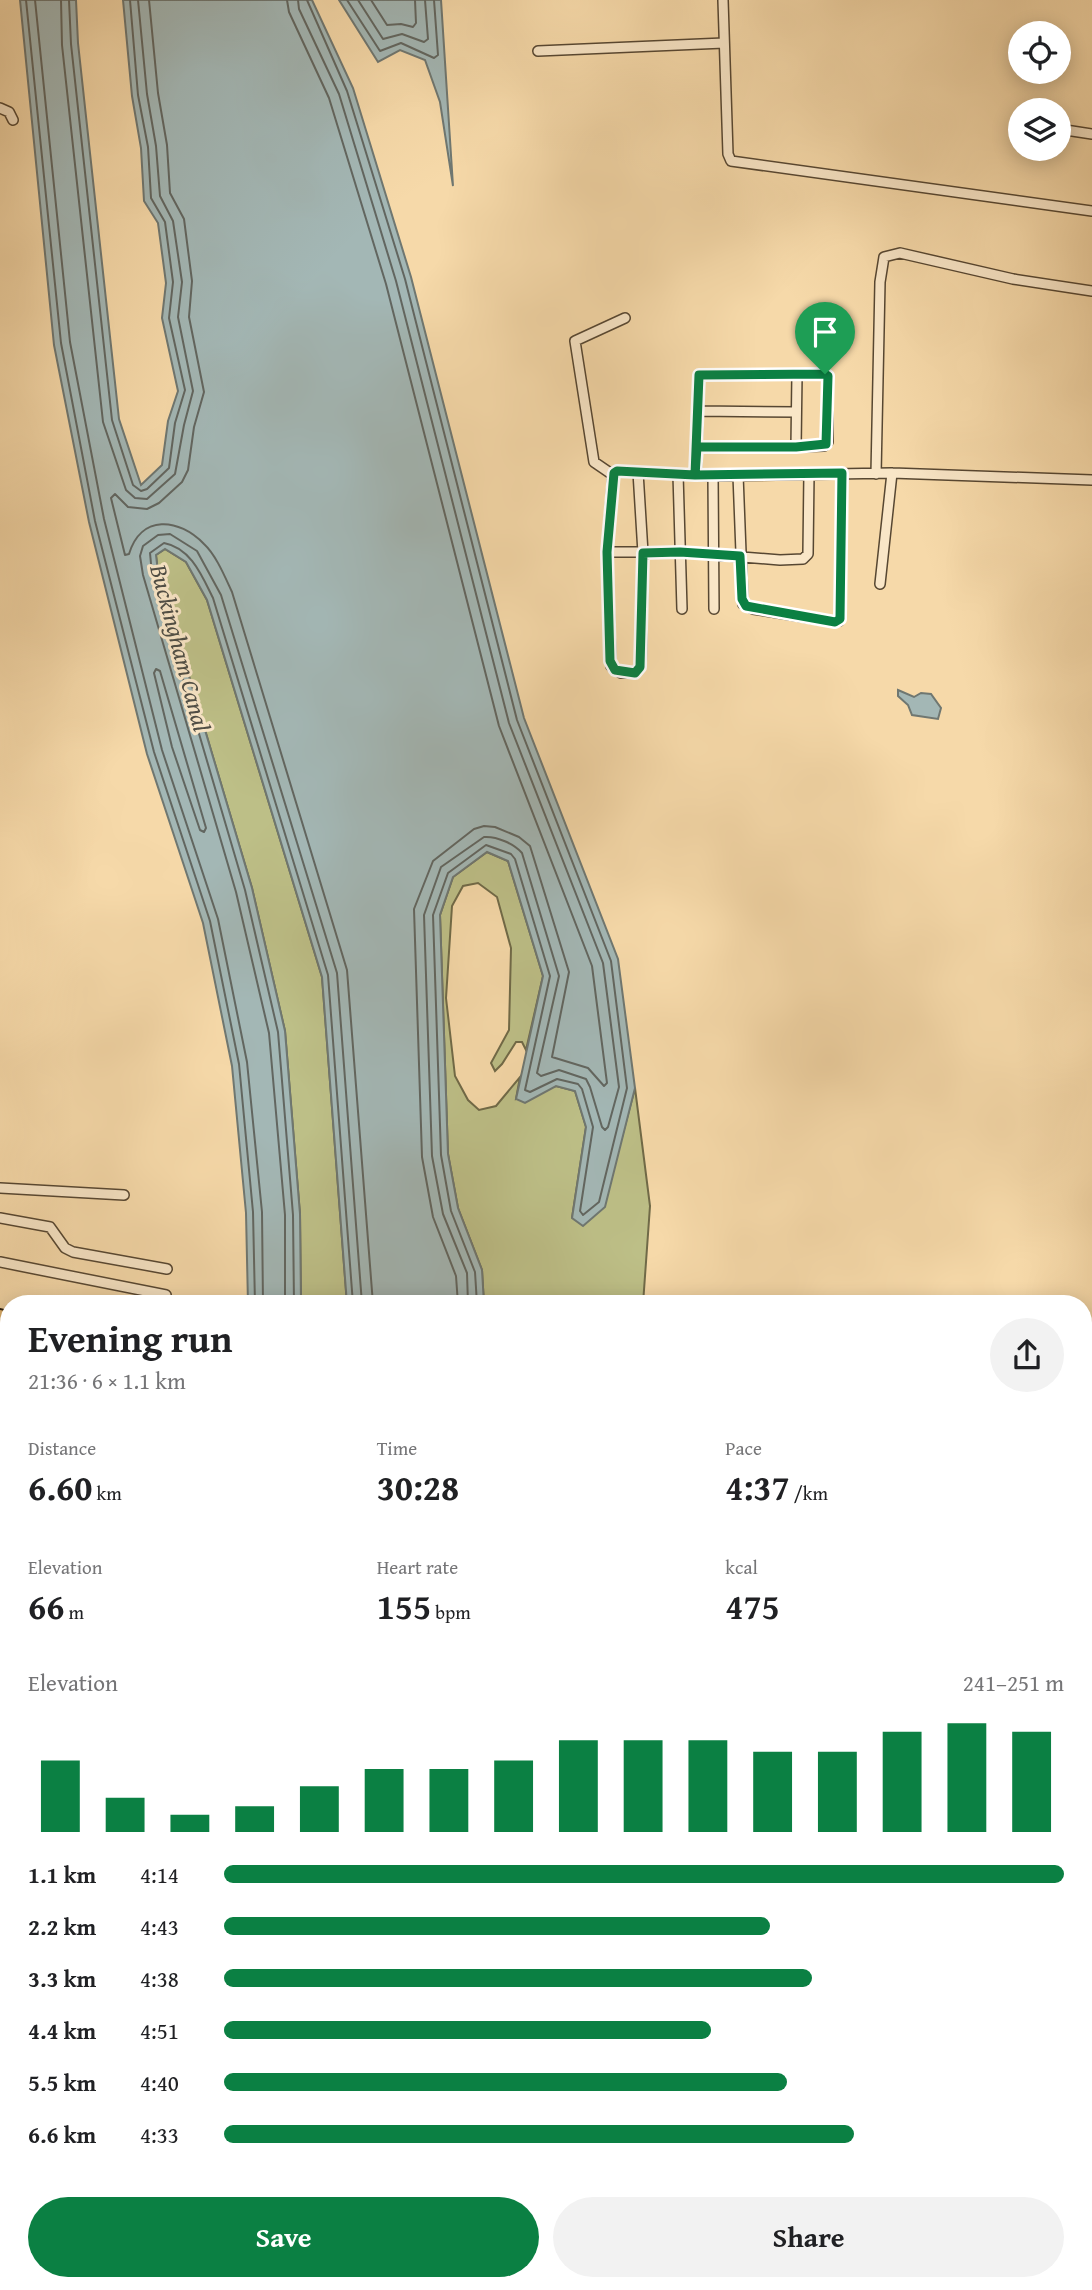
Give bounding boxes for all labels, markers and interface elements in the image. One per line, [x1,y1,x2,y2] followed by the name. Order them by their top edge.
[1008,21,1071,161] map controls
[1008,21,1071,84] button: locate
[1008,98,1071,161] button: layers
[795,302,855,374] pin
[806,313,844,351] icon: arrive
[141,560,220,735] water label: Buckingham Canal
[28,1310,232,1366] text: Evening run
[990,1318,1064,1392] button: share
[28,1364,186,1397] text: 21:36 · 6 × 1.1 km
[28,1434,96,1462] text: Distance
[377,1434,417,1462] text: Time
[725,1434,762,1462] text: Pace
[28,1462,92,1513] text: 6.60
[377,1462,459,1513] text: 30:28
[725,1462,790,1513] text: 4:37
[92,1479,122,1507] text: km
[790,1479,828,1507] text: /km
[28,1553,102,1581] text: Elevation
[377,1553,458,1581] text: Heart rate
[725,1553,758,1581] text: kcal
[28,1581,64,1632] text: 66
[377,1581,431,1632] text: 155
[725,1581,780,1632] text: 475
[64,1598,84,1626] text: m
[431,1598,471,1626] text: bpm
[28,1666,118,1699] text: Elevation
[963,1666,1064,1699] text: 241–251 m
[28,1858,96,1891] text: 1.1 km
[140,1858,179,1891] text: 4:14
[28,1910,96,1943] text: 2.2 km
[140,1910,179,1943] text: 4:43
[28,1962,96,1995] text: 3.3 km
[140,1962,179,1995] text: 4:38
[28,2014,96,2047] text: 4.4 km
[140,2014,179,2047] text: 4:51
[28,2066,96,2099] text: 5.5 km
[140,2066,179,2099] text: 4:40
[28,2118,96,2151] text: 6.6 km
[140,2118,179,2151] text: 4:33
[28,2197,539,2277] button: Save
[553,2197,1064,2277] button: Share

